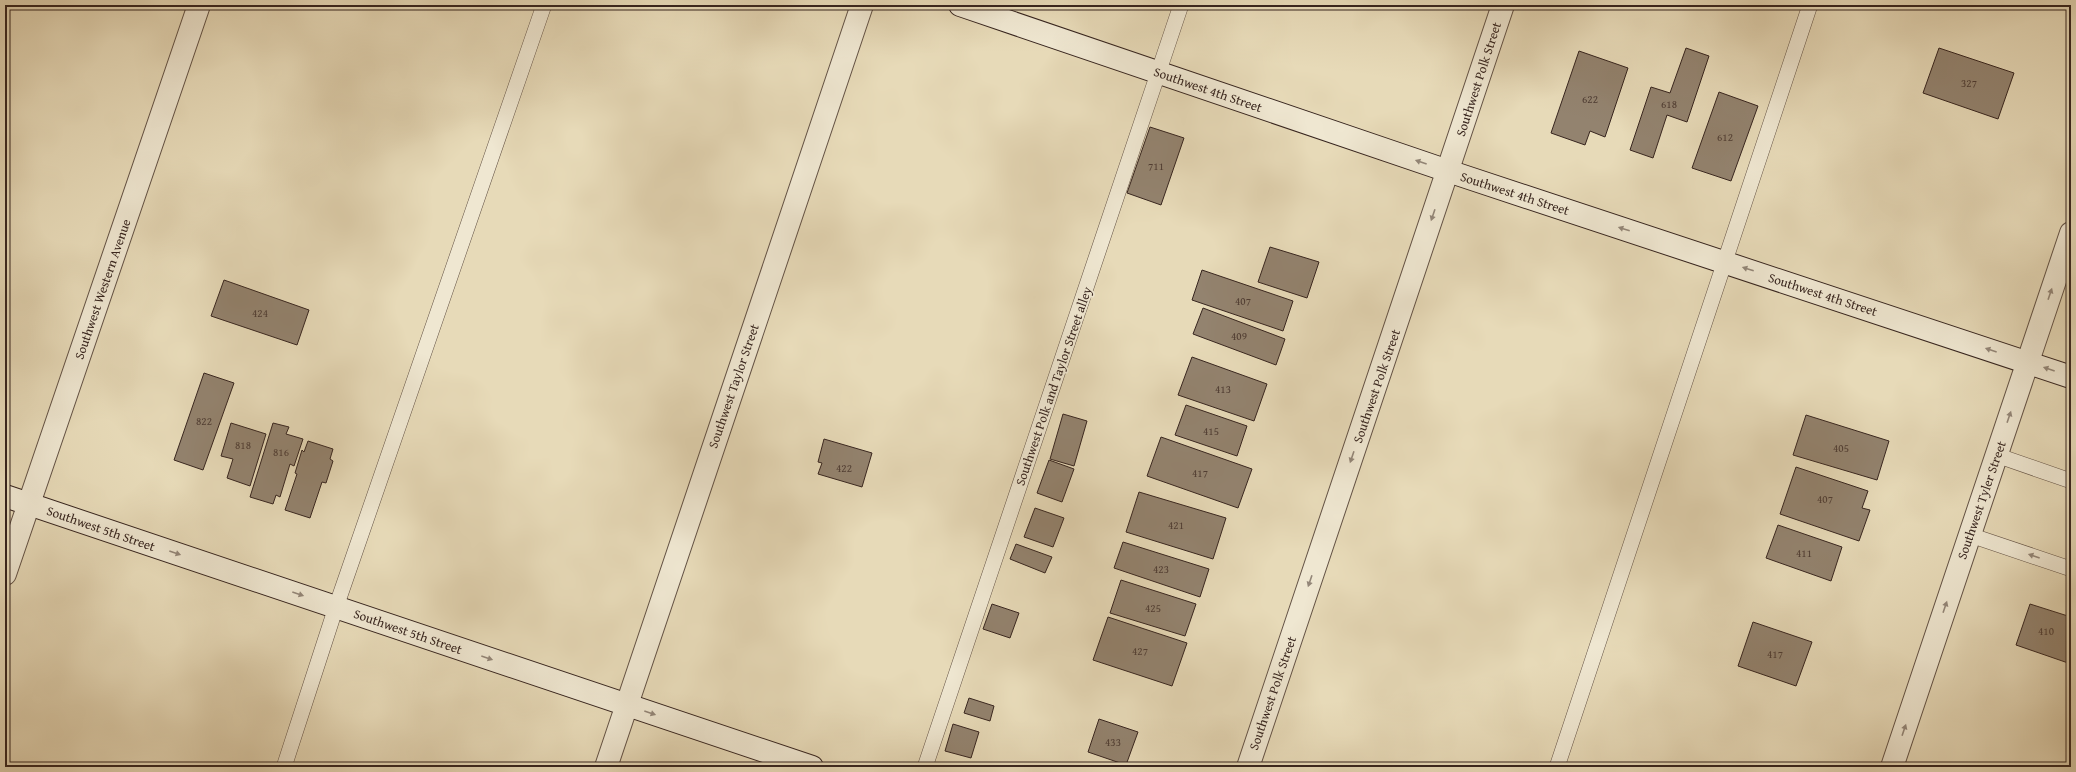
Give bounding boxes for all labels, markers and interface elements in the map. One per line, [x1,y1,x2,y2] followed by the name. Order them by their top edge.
[1451,19,1506,139] street label: Southwest Polk Street
[1151,62,1265,117] street label: Southwest 4th Street
[1961,75,1977,91] house number: 327
[1582,91,1598,107] house number: 622
[1661,96,1677,112] house number: 618
[1717,129,1733,145] house number: 612
[1148,158,1164,174] house number: 711
[1415,159,1427,165] one-way arrow
[1458,167,1572,220] street label: Southwest 4th Street
[1430,209,1436,221] one-way arrow
[69,216,135,362] street label: Southwest Western Avenue
[1618,226,1630,232] one-way arrow
[1741,266,1753,272] one-way arrow
[1766,268,1880,321] street label: Southwest 4th Street
[1010,284,1097,488] street label: Southwest Polk and Taylor Street alley
[2048,288,2054,300] one-way arrow
[1235,293,1251,309] house number: 407
[252,305,268,321] house number: 424
[703,321,764,451] street label: Southwest Taylor Street
[1348,326,1405,446] street label: Southwest Polk Street
[1231,328,1247,344] house number: 409
[1985,346,1997,352] one-way arrow
[2043,366,2055,372] one-way arrow
[1215,381,1231,397] house number: 413
[2006,411,2012,423] one-way arrow
[196,413,212,429] house number: 822
[1203,423,1219,439] house number: 415
[235,437,251,453] house number: 818
[1952,438,2011,562] street label: Southwest Tyler Street
[1833,440,1849,456] house number: 405
[273,444,289,460] house number: 816
[1348,452,1354,464] one-way arrow
[836,460,852,476] house number: 422
[1192,465,1208,481] house number: 417
[1817,491,1833,507] house number: 407
[44,501,158,556] street label: Southwest 5th Street
[1168,517,1184,533] house number: 421
[1796,545,1812,561] house number: 411
[169,550,181,556] one-way arrow
[2028,553,2040,559] one-way arrow
[1153,561,1169,577] house number: 423
[1307,575,1313,587] one-way arrow
[292,591,304,597] one-way arrow
[1145,600,1161,616] house number: 425
[1943,600,1949,612] one-way arrow
[351,604,465,659] street label: Southwest 5th Street
[2038,623,2054,639] house number: 410
[1244,633,1301,753] street label: Southwest Polk Street
[1132,643,1148,659] house number: 427
[1767,646,1783,662] house number: 417
[482,655,494,661] one-way arrow
[645,710,657,716] one-way arrow
[1901,724,1907,736] one-way arrow
[1105,734,1121,750] house number: 433

